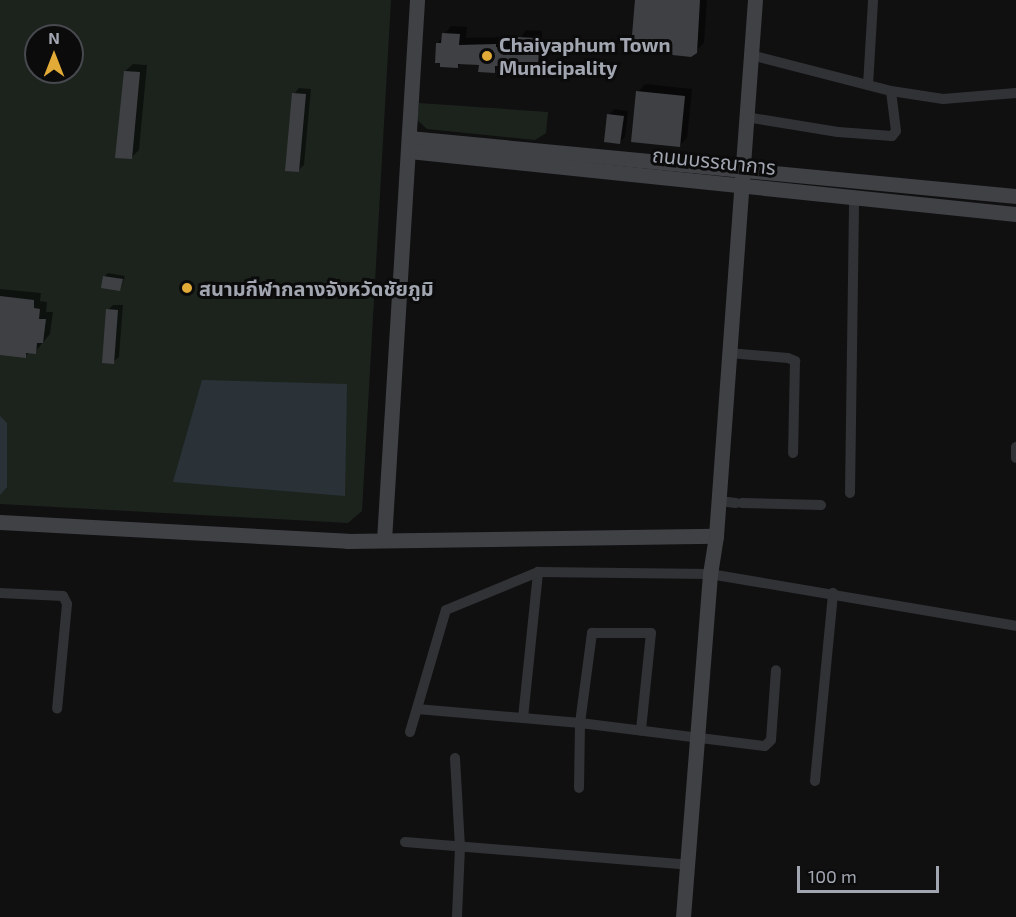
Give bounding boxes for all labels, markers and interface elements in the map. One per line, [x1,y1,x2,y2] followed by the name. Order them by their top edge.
[24,24,84,84] north arrow
[48,28,60,47] text: N
[499,33,671,80] place label: Chaiyaphum Town Municipality
[480,49,494,63] marker: Chaiyaphum Town Municipality
[651,143,777,179] street label: ถนนบรรณาการ
[199,276,434,300] place label: สนามกีฬากลางจังหวัดชัยภูมิ
[180,281,194,295] marker: สนามกีฬากลางจังหวัดชัยภูมิ
[800,854,942,892] scale bar
[808,865,857,887] text: 100 m

